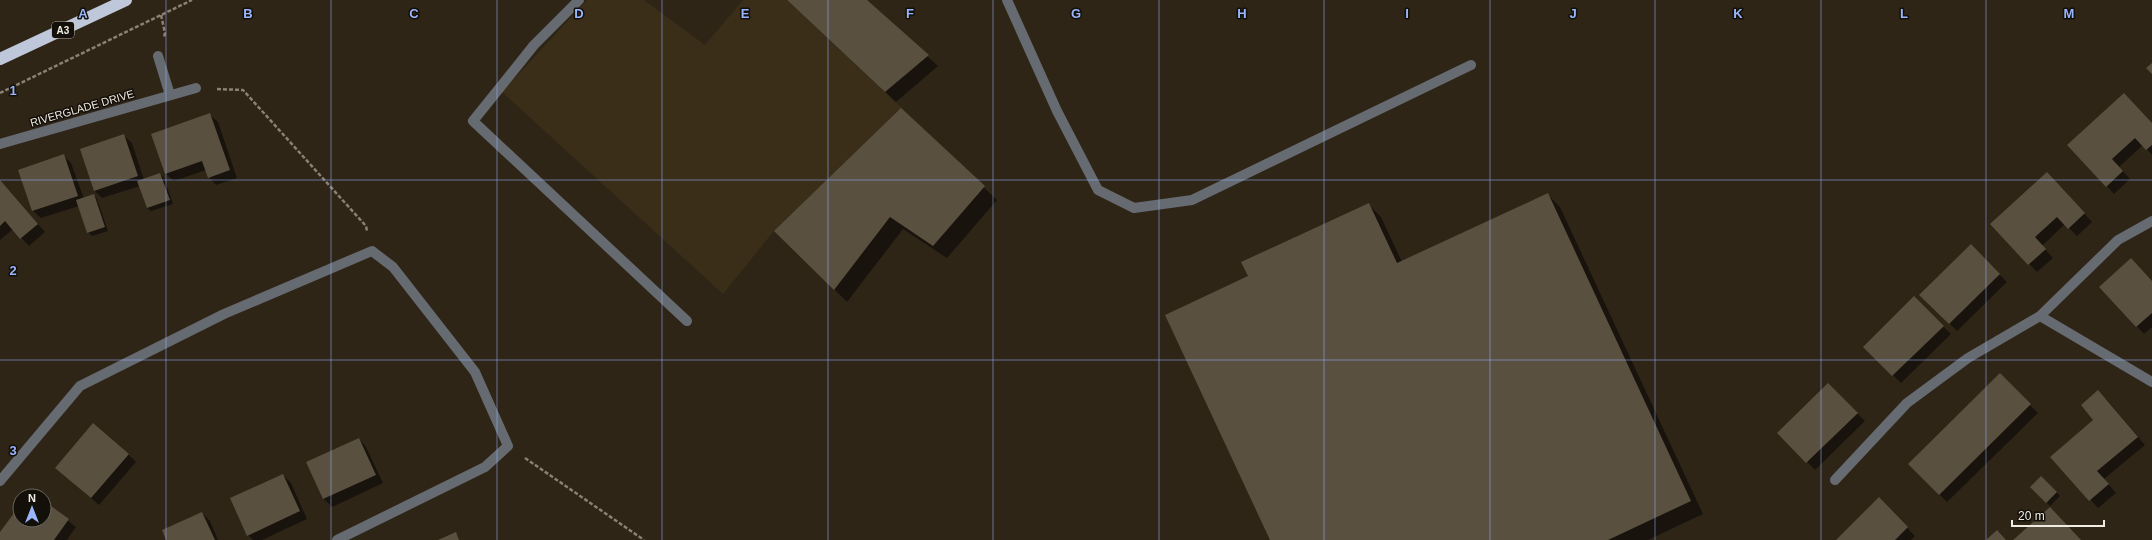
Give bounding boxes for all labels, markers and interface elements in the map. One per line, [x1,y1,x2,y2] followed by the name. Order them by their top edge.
[78,6,88,21] text: A
[243,6,253,21] text: B
[409,6,419,21] text: C
[574,6,584,21] text: D
[741,6,750,21] text: E
[906,6,914,21] text: F
[1071,6,1081,21] text: G
[1237,6,1247,21] text: H
[1405,6,1409,21] text: I
[1569,6,1577,21] text: J
[1733,6,1743,21] text: K
[1900,6,1908,21] text: L
[2064,6,2074,21] text: M
[52,22,74,38] road number: A3
[9,83,17,98] text: 1
[29,87,135,129] street label: RIVERGLADE DRIVE
[9,263,17,278] text: 2
[9,443,17,458] text: 3
[12,488,52,528] north arrow
[28,492,36,504] text: N
[2012,502,2104,528] scale bar
[2018,509,2045,523] text: 20 m

